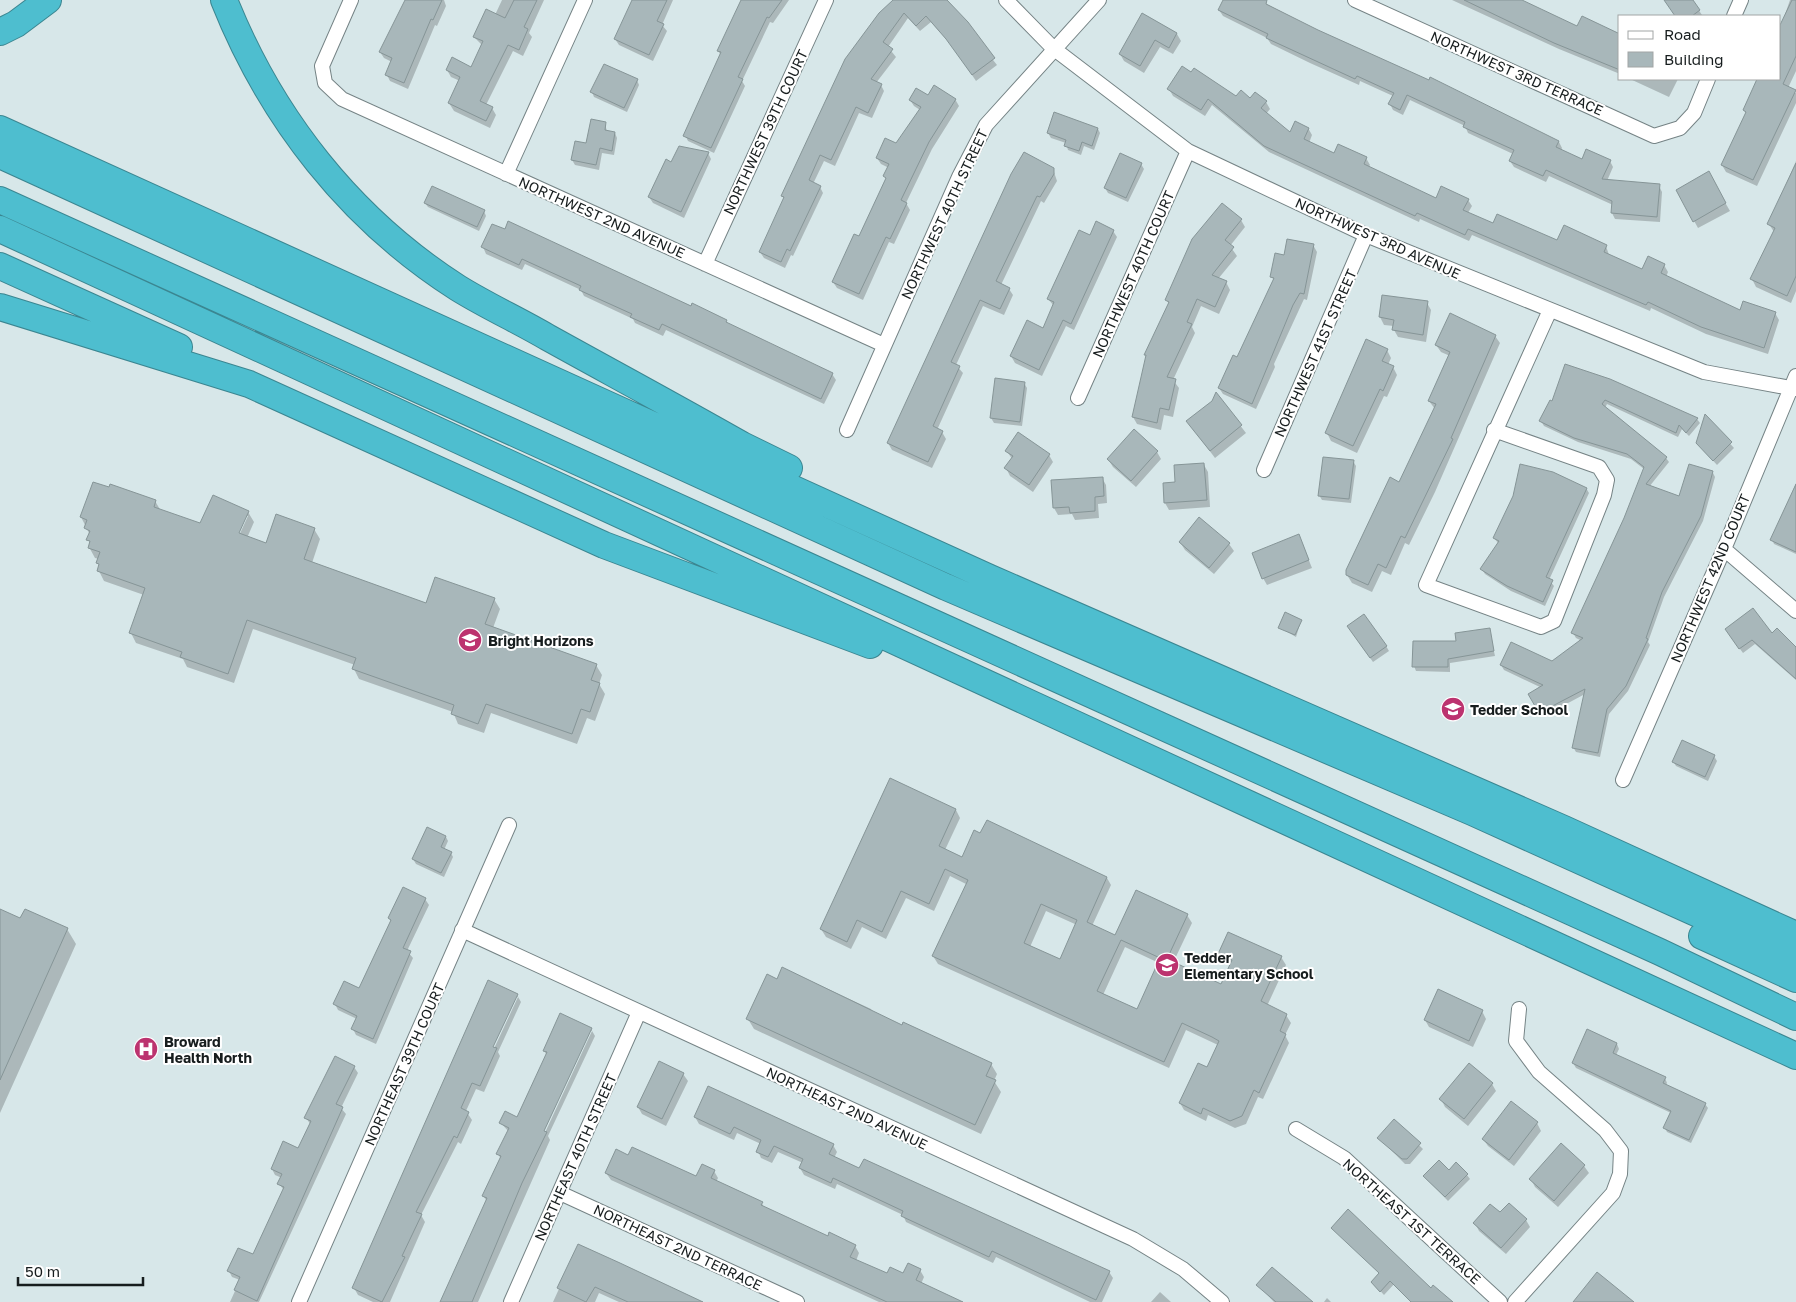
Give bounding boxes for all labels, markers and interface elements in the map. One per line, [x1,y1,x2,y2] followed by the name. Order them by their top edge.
[1618,15,1781,80] legend
[1664,25,1701,43] text: Road
[1428,27,1606,119] street label: NORTHWEST 3RD TERRACE
[719,46,811,217] street label: NORTHWEST 39TH COURT
[1664,50,1724,68] text: Building
[897,126,991,302] street label: NORTHWEST 40TH STREET
[516,173,688,261] street label: NORTHWEST 2ND AVENUE
[1088,188,1178,360] street label: NORTHWEST 40TH COURT
[1293,194,1463,282] street label: NORTHWEST 3RD AVENUE
[1270,266,1360,440] street label: NORTHWEST 41ST STREET
[1667,491,1753,665] street label: NORTHWEST 42ND COURT
[457,627,483,653] school or university icon: Bright Horizons
[488,632,594,649] place label: Bright Horizons
[1440,696,1466,722] school or university icon: Tedder School
[1470,701,1568,718] place label: Tedder School
[1184,949,1314,982] place label: Tedder Elementary School
[1154,952,1180,978] school or university icon: Tedder Elementary School
[360,980,448,1148] street label: NORTHEAST 39TH COURT
[164,1033,252,1066] place label: Broward Health North
[133,1036,159,1062] hospital icon: Broward Health North
[764,1063,930,1153] street label: NORTHEAST 2ND AVENUE
[530,1070,620,1243] street label: NORTHEAST 40TH STREET
[1340,1155,1484,1287] street label: NORTHEAST 1ST TERRACE
[591,1200,765,1294] street label: NORTHEAST 2ND TERRACE
[18,1254,142,1286] scale bar
[25,1262,60,1280] text: 50 m

